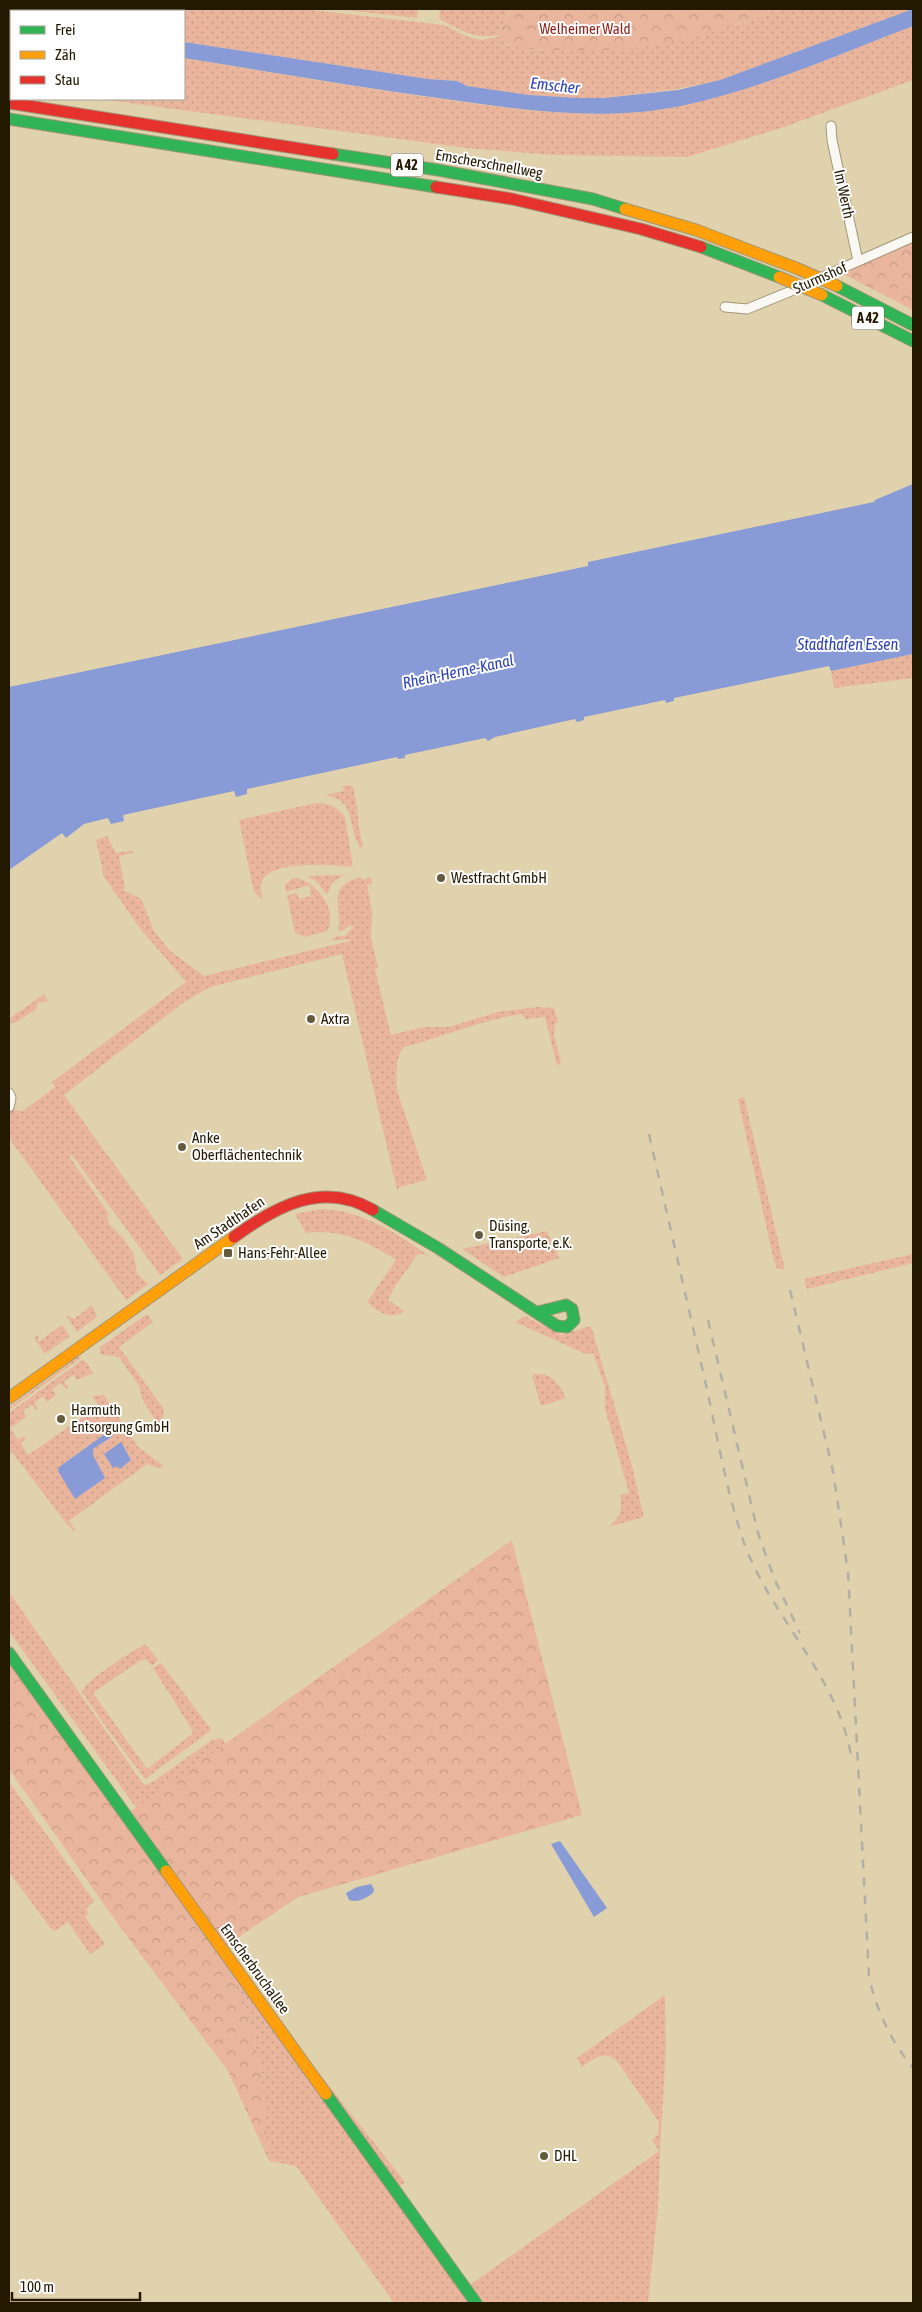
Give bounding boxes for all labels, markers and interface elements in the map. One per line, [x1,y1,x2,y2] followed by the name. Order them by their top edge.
[10,10,185,100] legend
[539,20,631,37] park label: Welheimer Wald
[55,21,75,38] text: Frei
[55,46,76,63] text: Zäh
[55,71,80,88] text: Stau
[529,73,582,97] water label: Emscher
[434,146,545,181] street label: Emscherschnellweg
[391,154,423,176] road number: A 42
[831,168,858,220] street label: Im Werth
[790,258,849,297] street label: Sturmshof
[852,306,884,330] road number: A 42
[797,635,899,653] water label: Stadthafen Essen
[401,650,515,692] water label: Rhein-Herne-Kanal
[451,869,547,886] place label: Westfracht GmbH
[435,872,447,884] marker: Westfracht GmbH
[321,1010,350,1027] place label: Axtra
[305,1013,317,1025] marker: Axtra
[192,1129,302,1163] place label: Anke Oberflächentechnik
[176,1141,188,1153] marker: Anke Oberflächentechnik
[190,1193,267,1252] street label: Am Stadthafen
[489,1217,572,1251] place label: Düsing, Transporte, e.K.
[473,1229,485,1241] marker: Düsing, Transporte, e.K.
[238,1244,327,1261] place label: Hans-Fehr-Allee
[222,1247,234,1259] marker: Hans-Fehr-Allee
[71,1401,169,1435] place label: Harmuth Entsorgung GmbH
[55,1413,67,1425] marker: Harmuth Entsorgung GmbH
[217,1921,294,2017] street label: Emscherbruchallee
[554,2147,577,2164] place label: DHL
[538,2150,550,2162] marker: DHL
[12,2270,140,2302] scale bar
[20,2278,54,2295] text: 100 m

